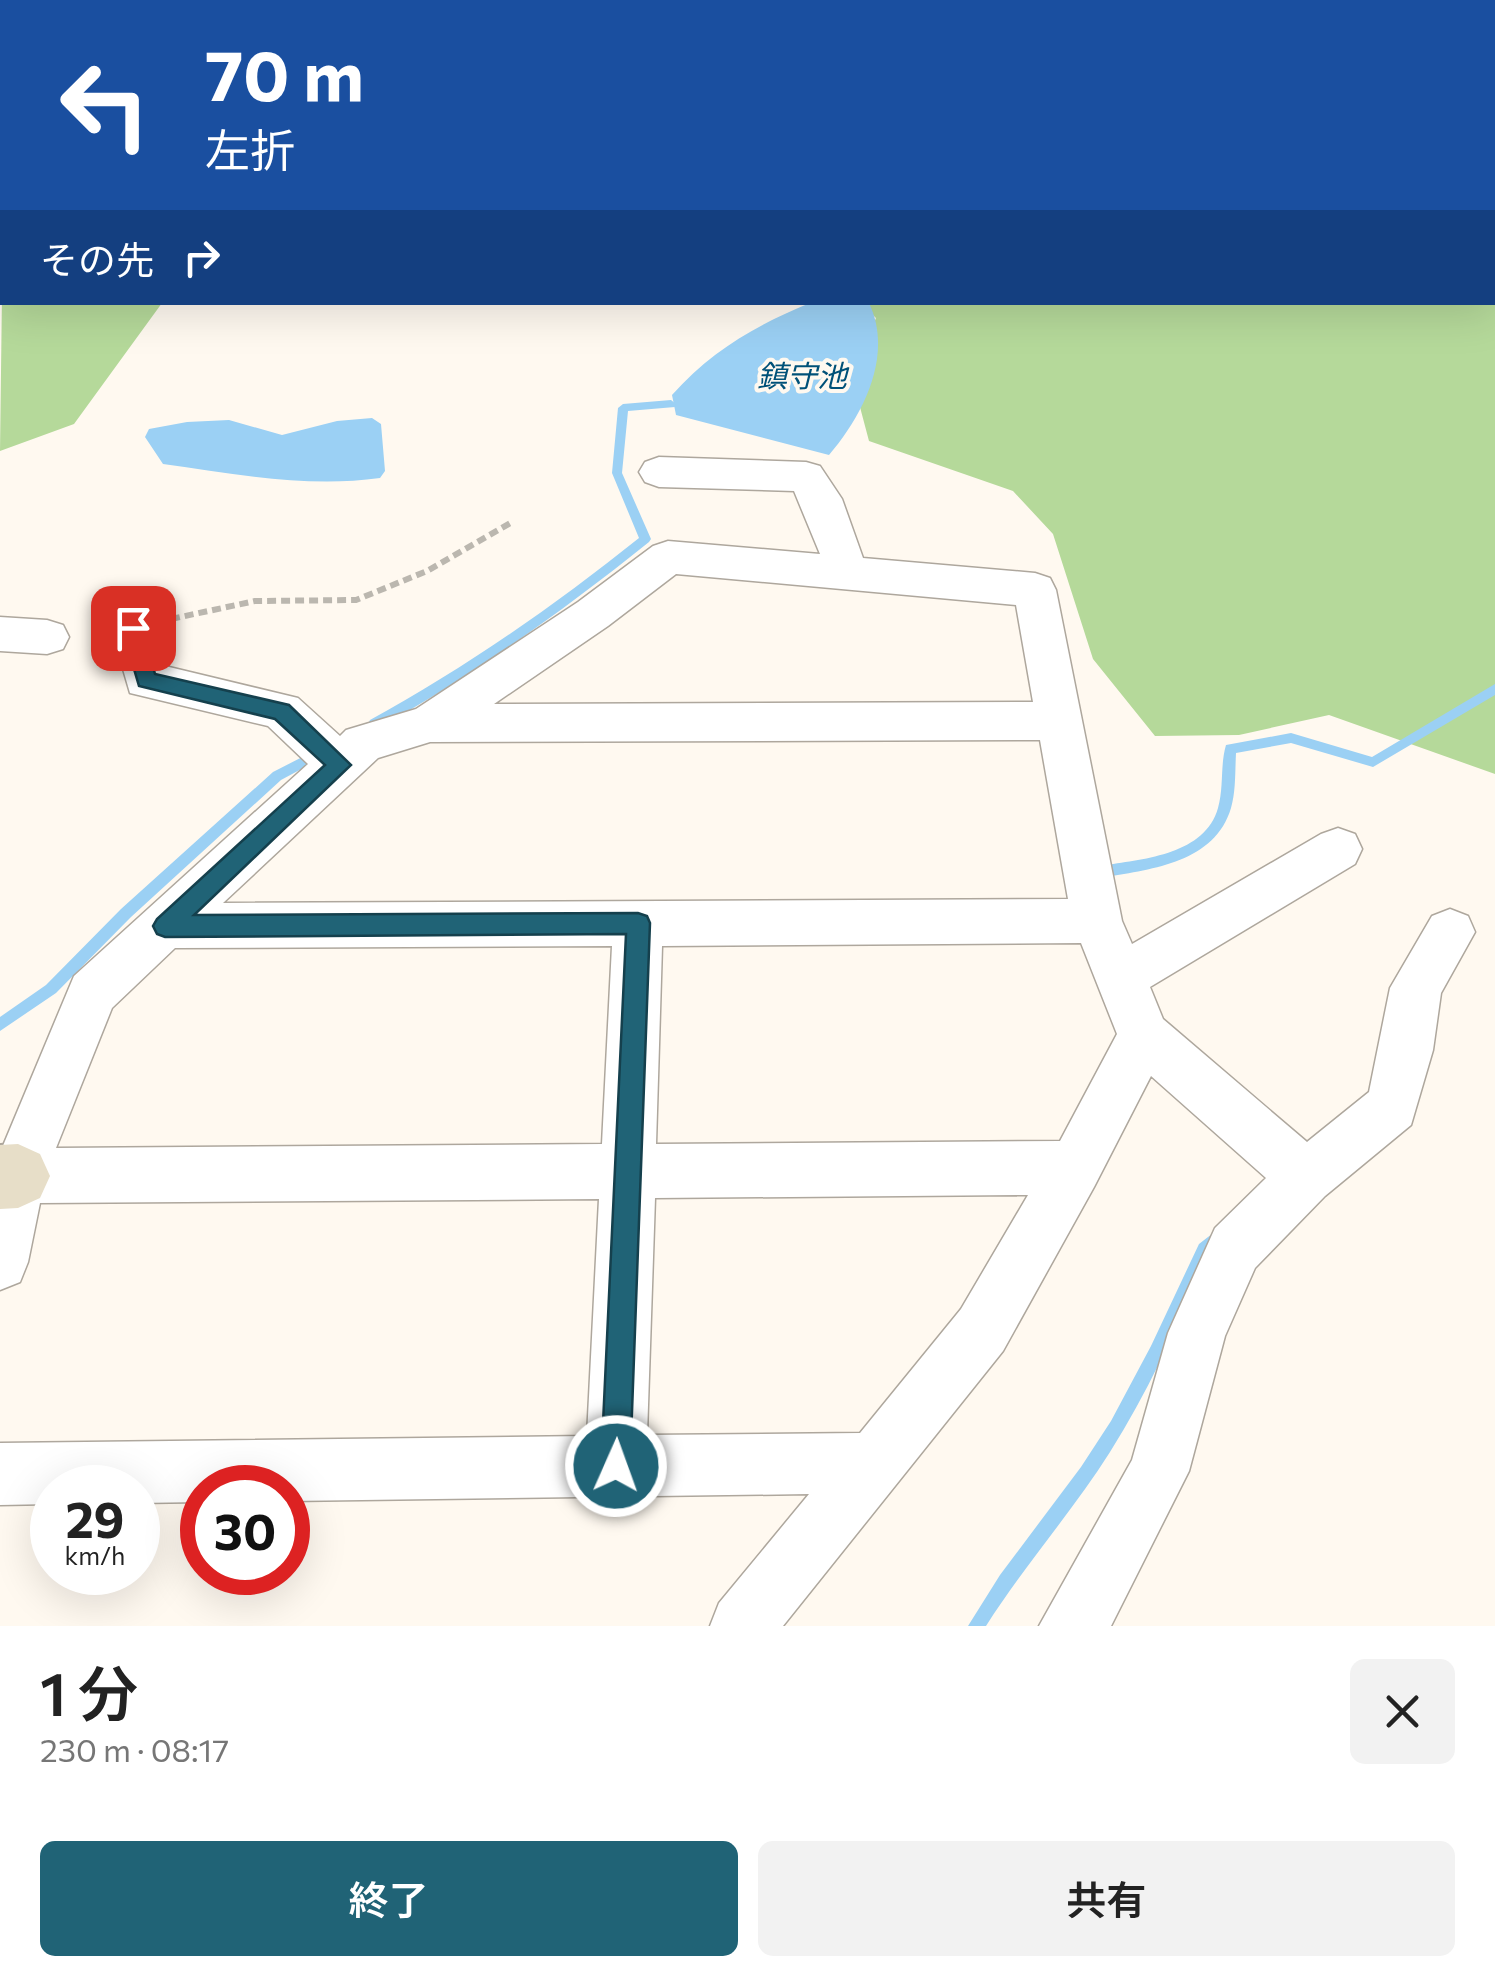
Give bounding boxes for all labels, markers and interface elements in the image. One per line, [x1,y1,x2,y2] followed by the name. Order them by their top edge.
[205,30,364,115] text: 70 m
[40,40,170,170] icon: left
[205,121,295,176] text: 左折
[174,230,229,285] icon: right
[40,235,154,282] text: その先
[757,356,850,393] water label: 鎮守池
[91,586,176,671] pin
[106,601,161,656] icon: arrive
[564,1414,668,1518] position arrow
[180,1465,310,1595] speed limit sign: 30
[65,1487,124,1548] text: 29
[65,1540,125,1570] text: km/h
[40,1655,138,1728] text: 1 分
[1350,1659,1455,1764] button: close
[40,1729,229,1769] text: 230 m · 08:17
[40,1841,738,1956] button: 終了
[758,1841,1455,1956] button: 共有

